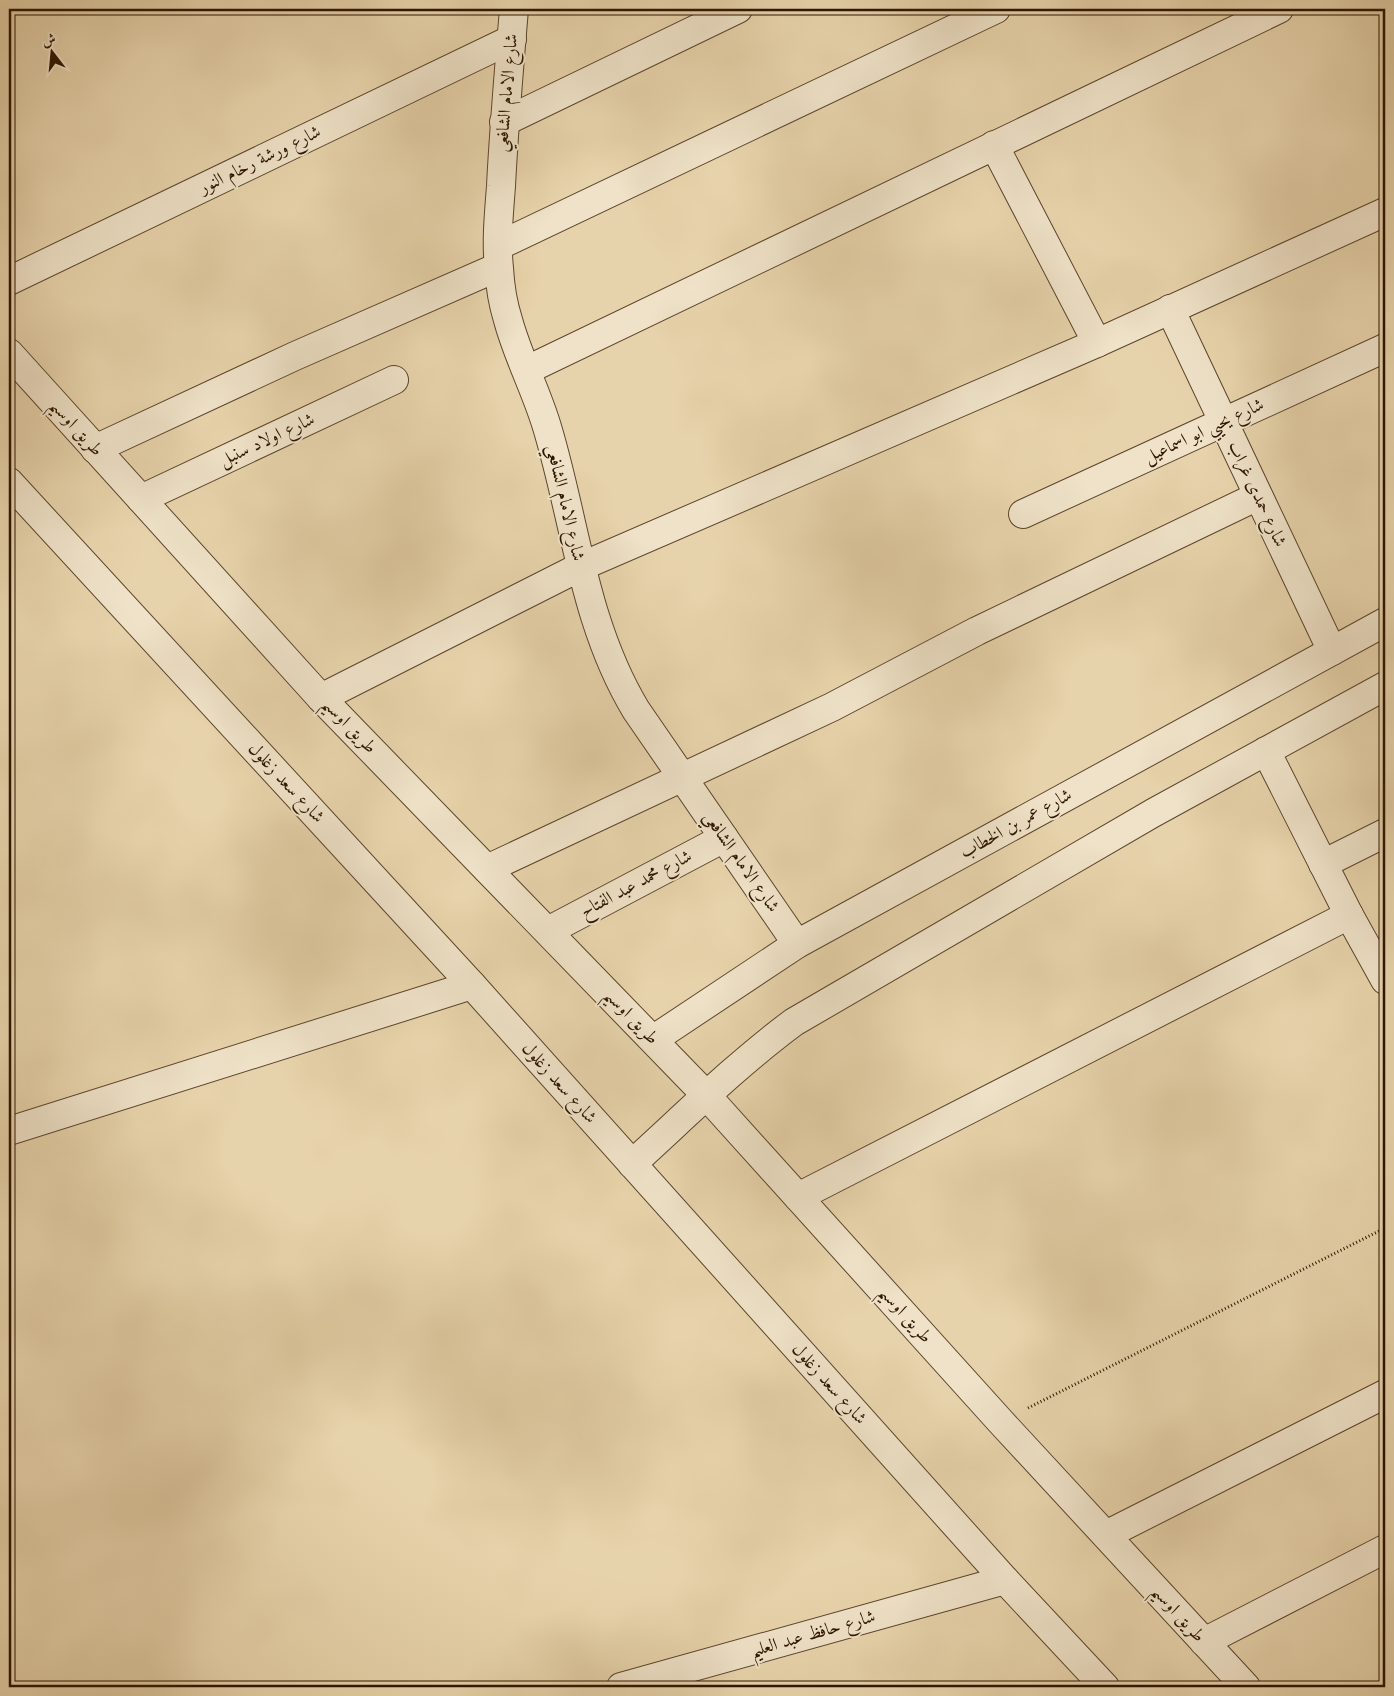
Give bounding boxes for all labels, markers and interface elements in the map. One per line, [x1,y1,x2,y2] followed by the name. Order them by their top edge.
[28,28,78,78] north arrow
[40,32,57,49] text: ش
[493,33,528,153] street label: شارع الامام الشافعي
[194,123,326,204] street label: شارع ورشة رخام النور
[1141,395,1270,473] street label: شارع يحيي ابو اسماعيل
[40,396,106,465] street label: طريق اوسيم
[217,410,319,474] street label: شارع اولاد سنبل
[1220,438,1289,552] street label: شارع حمدى غراب
[536,443,587,564] street label: شارع الامام الشافعي
[313,695,380,763] street label: طريق اوسيم
[241,740,327,830] street label: شارع سعد زغلول
[957,786,1077,866] street label: شارع عمر بن الخطاب
[694,808,782,920] street label: شارع الامام الشافعي
[577,847,698,926] street label: شارع محمد عبد الفتاح
[595,986,662,1054] street label: طريق اوسيم
[514,1039,600,1130] street label: شارع سعد زغلول
[869,1283,935,1352] street label: طريق اوسيم
[784,1340,870,1431] street label: شارع سعد زغلول
[1142,1582,1208,1651] street label: طريق اوسيم
[749,1608,880,1668] street label: شارع حافظ عبد العليم

